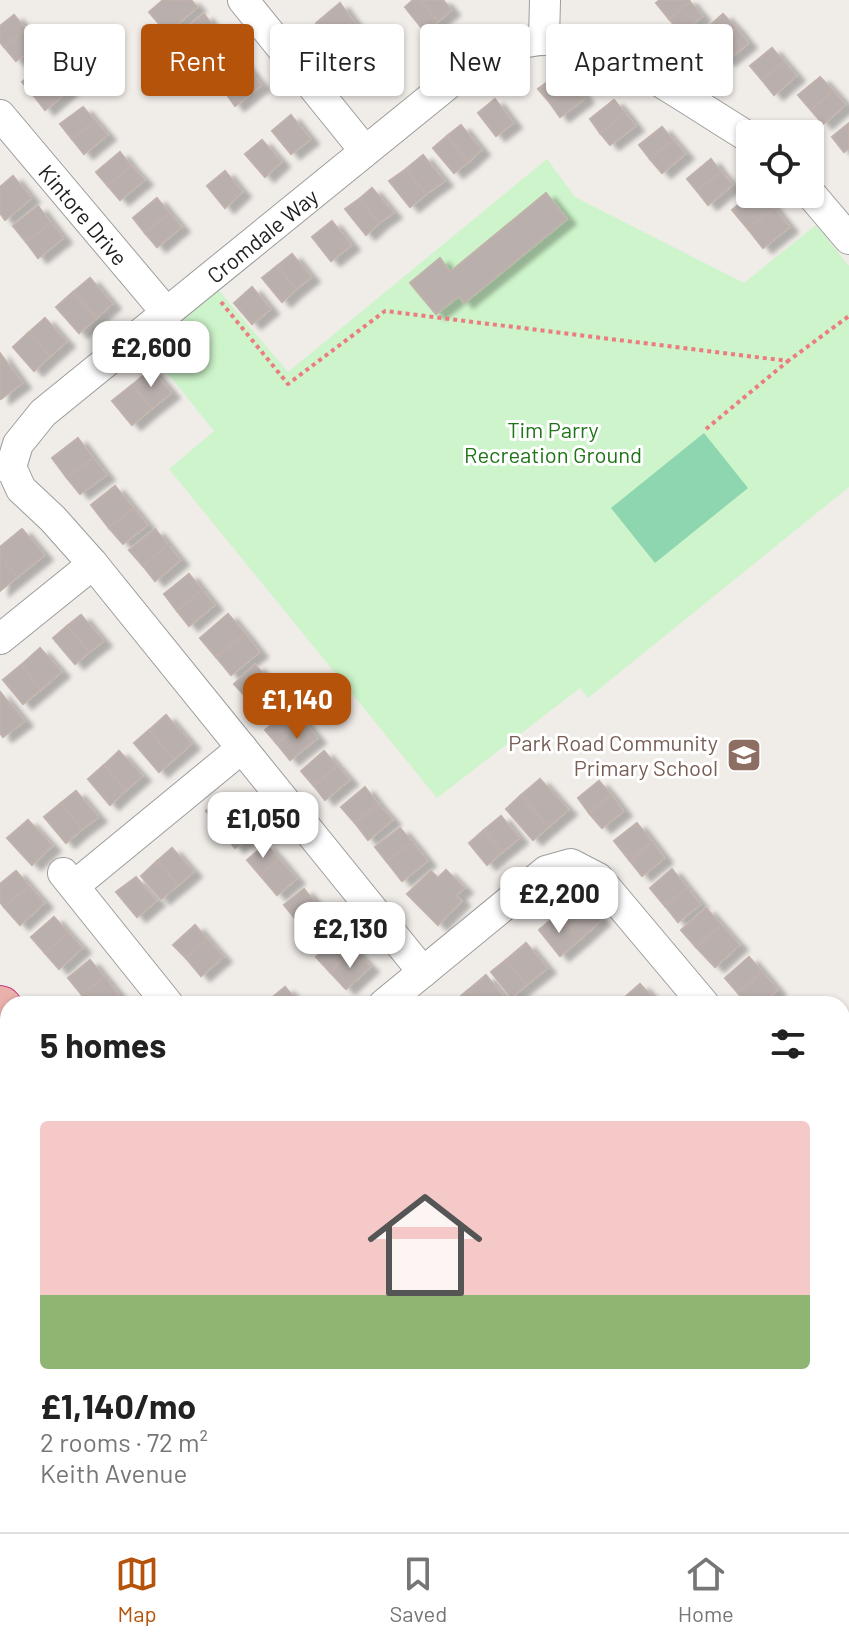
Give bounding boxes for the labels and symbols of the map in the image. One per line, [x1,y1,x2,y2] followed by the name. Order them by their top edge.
[34,159,134,270] street label: Kintore Drive
[201,182,323,288] street label: Cromdale Way
[86,321,216,389] pin: £2,600
[464,416,642,467] park label: Tim Parry Recreation Ground
[232,673,362,741] pin: £1,140
[508,729,718,780] place label: Park Road Community Primary School
[725,736,763,774] school or university icon: Park Road Community Primary School
[198,792,328,860] pin: £1,050
[494,867,624,935] pin: £2,200
[285,902,415,970] pin: £2,130

